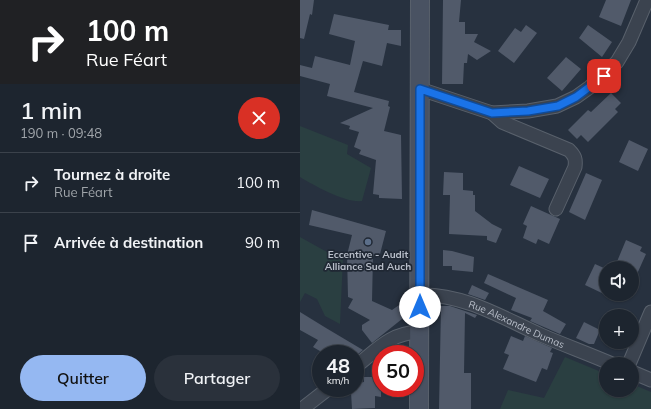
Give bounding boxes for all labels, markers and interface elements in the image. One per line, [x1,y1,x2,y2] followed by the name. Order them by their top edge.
[86,13,169,48] text: 100 m
[20,16,72,68] icon: right
[86,48,167,71] text: Rue Féart
[587,59,621,93] pin
[593,65,615,87] icon: arrive
[20,95,82,125] text: 1 min
[238,97,280,139] button: close
[20,125,102,141] text: 190 m · 09:48
[54,165,170,184] text: Tournez à droite
[20,172,42,194] icon: right
[236,173,280,192] text: 100 m
[54,184,113,200] text: Rue Féart
[20,232,42,254] icon: arrive
[54,233,203,252] text: Arrivée à destination
[245,233,280,252] text: 90 m
[363,237,373,247] marker: Eccentive - Audit Alliance Sud Auch
[325,248,411,273] place label: Eccentive - Audit Alliance Sud Auch
[599,261,639,397] map controls
[599,261,639,301] button: sound
[399,286,441,328] position arrow
[467,297,567,351] street label: Rue Alexandre Dumas
[599,309,639,349] button: +
[372,345,424,397] speed limit sign: 50
[326,353,350,378] text: 48
[20,355,146,401] button: Quitter
[154,355,280,401] button: Partager
[599,357,639,397] button: −
[327,374,349,387] text: km/h

